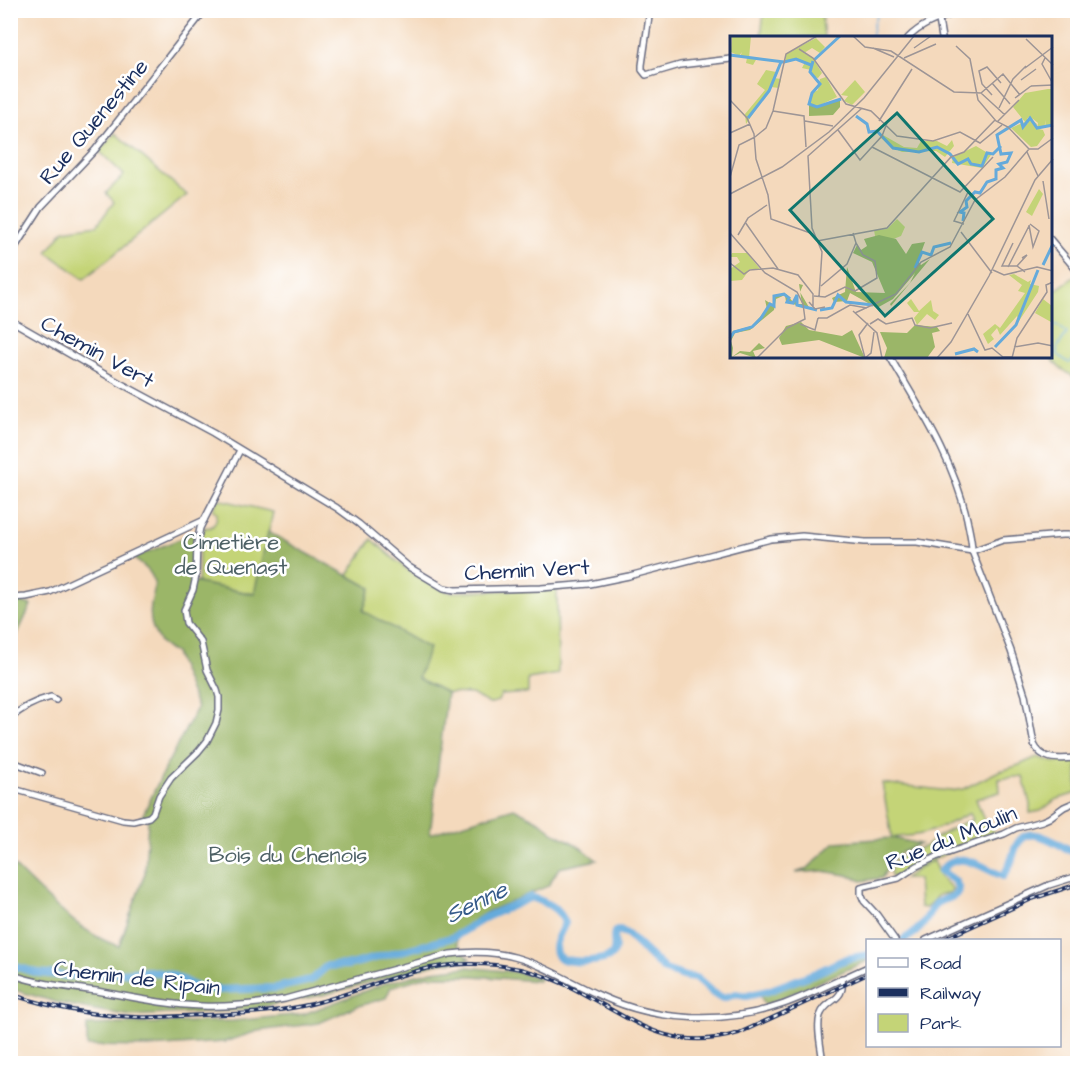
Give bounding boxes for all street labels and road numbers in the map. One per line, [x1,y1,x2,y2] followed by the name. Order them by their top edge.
[32,52,156,191] street label: Rue Quenestine
[35,308,160,396] street label: Chemin Vert
[464,552,591,589] street label: Chemin Vert
[882,798,1022,879] street label: Rue du Moulin
[52,953,222,1004] street label: Chemin de Ripain

